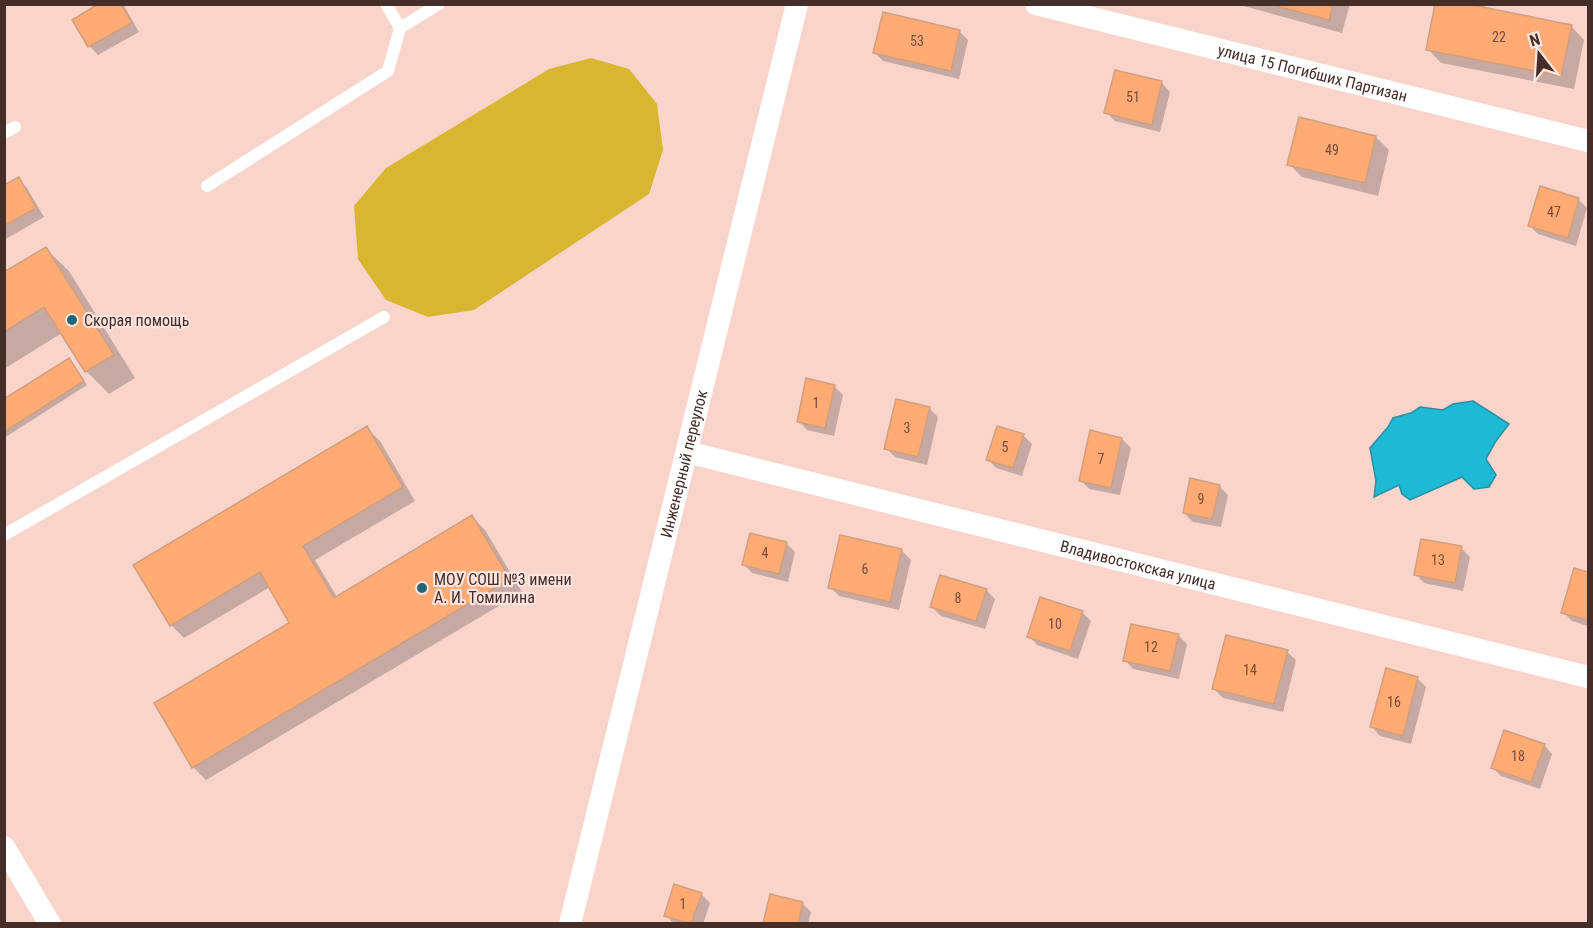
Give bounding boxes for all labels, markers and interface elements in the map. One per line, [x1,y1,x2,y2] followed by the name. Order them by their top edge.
[1509,24,1569,84] north arrow
[1492,29,1506,45] house number: 22
[1527,30,1542,51] text: N
[910,33,924,49] house number: 53
[1216,40,1409,105] street label: улица 15 Погибших Партизан
[1126,89,1140,105] house number: 51
[1325,142,1339,158] house number: 49
[1547,204,1561,220] house number: 47
[84,311,189,330] place label: Скорая помощь
[65,313,79,327] marker: Скорая помощь
[656,388,711,540] street label: Инженерный переулок
[813,395,819,411] house number: 1
[904,420,910,436] house number: 3
[1002,439,1009,455] house number: 5
[1098,451,1105,467] house number: 7
[1198,491,1204,507] house number: 9
[1058,536,1218,593] street label: Владивостокская улица
[762,545,769,561] house number: 4
[1431,552,1445,568] house number: 13
[862,561,869,577] house number: 6
[434,570,572,607] place label: МОУ СОШ №3 имени А. И. Томилина
[415,581,429,595] marker: МОУ СОШ №3 имени А. И. Томилина
[955,590,962,606] house number: 8
[1048,616,1062,632] house number: 10
[1144,639,1158,655] house number: 12
[1243,662,1257,678] house number: 14
[1387,694,1401,710] house number: 16
[1511,748,1525,764] house number: 18
[680,896,686,912] house number: 1

